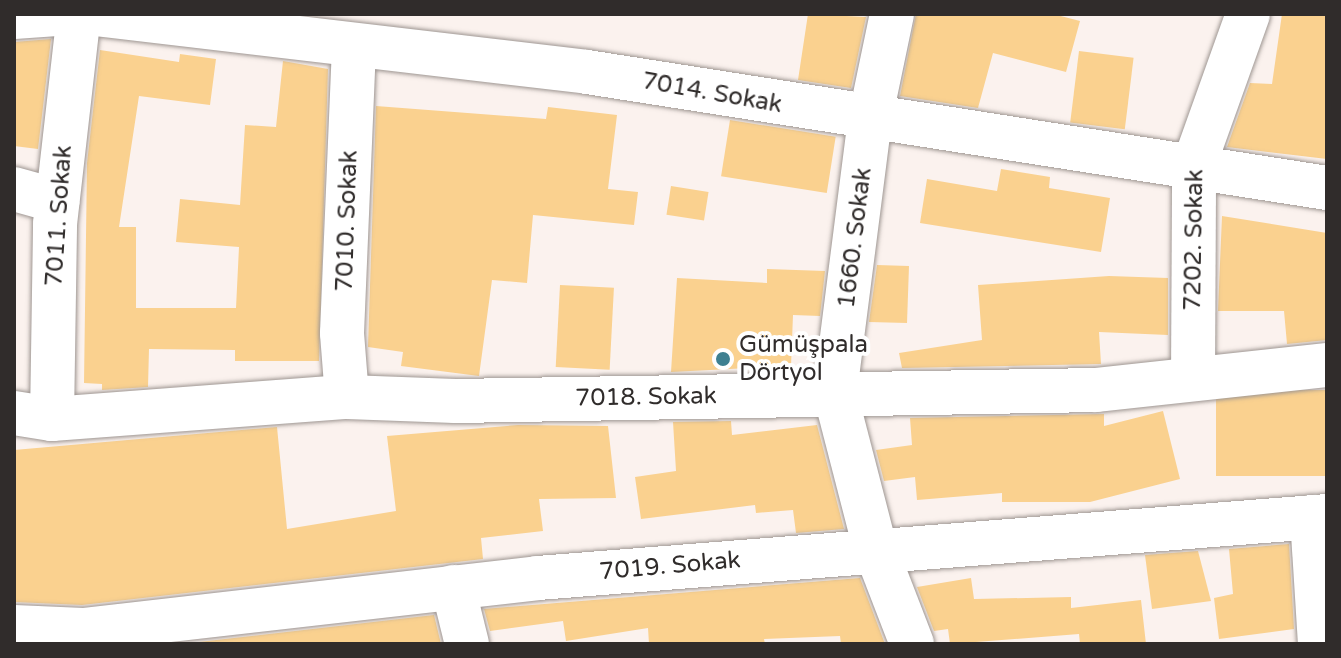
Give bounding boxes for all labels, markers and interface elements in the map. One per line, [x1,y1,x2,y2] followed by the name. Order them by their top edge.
[640,67,784,119] street label: 7014. Sokak
[40,144,78,288] street label: 7011. Sokak
[330,150,364,292] street label: 7010. Sokak
[832,166,878,310] street label: 1660. Sokak
[1178,169,1210,311] street label: 7202. Sokak
[739,331,868,387] place label: Gümüşpala Dörtyol
[714,350,732,368] marker: Gümüşpala Dörtyol
[575,381,717,413] street label: 7018. Sokak
[598,545,742,587] street label: 7019. Sokak

